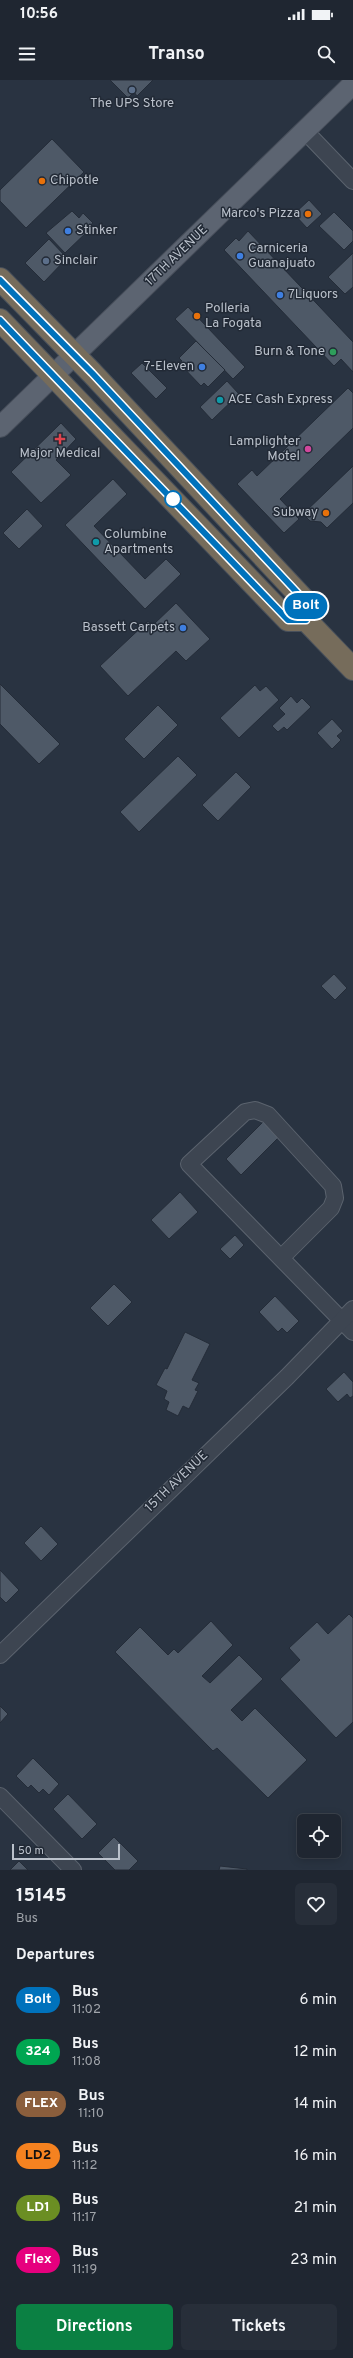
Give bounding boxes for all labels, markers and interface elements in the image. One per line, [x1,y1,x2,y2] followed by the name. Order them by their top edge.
[20,5,58,24] text: 10:56
[16,43,38,65] icon: menu
[148,43,205,66] text: Transo
[315,43,337,65] icon: search
[127,85,137,95] marker: The UPS Store
[90,96,174,112] place label: The UPS Store
[50,173,99,189] place label: Chipotle
[37,176,47,186] marker: Chipotle
[221,206,300,222] place label: Marco's Pizza
[303,209,313,219] marker: Marco's Pizza
[142,222,212,290] street label: 17TH AVENUE
[76,223,118,239] place label: Stinker
[63,226,73,236] marker: Stinker
[248,241,315,272] place label: Carniceria Guanajuato
[235,251,245,261] marker: Carniceria Guanajuato
[54,253,98,269] place label: Sinclair
[41,256,51,266] marker: Sinclair
[288,287,338,303] place label: 7Liquors
[275,290,285,300] marker: 7Liquors
[205,301,262,332] place label: Polleria La Fogata
[192,311,202,321] marker: Polleria La Fogata
[254,344,325,360] place label: Burn & Tone
[328,347,338,357] marker: Burn & Tone
[144,359,194,375] place label: 7-Eleven
[197,362,207,372] marker: 7-Eleven
[228,392,333,408] place label: ACE Cash Express
[215,395,225,405] marker: ACE Cash Express
[54,433,66,445] marker: Major Medical
[229,434,300,465] place label: Lamplighter Motel
[303,444,313,454] marker: Lamplighter Motel
[20,446,100,462] place label: Major Medical
[164,490,182,508] unlabelled marker
[273,505,318,521] place label: Subway
[321,508,331,518] marker: Subway
[104,527,173,558] place label: Columbine Apartments
[91,537,101,547] marker: Columbine Apartments
[278,593,334,619] line badge: Bolt
[292,597,320,614] text: Bolt
[82,620,175,636] place label: Bassett Carpets
[178,623,188,633] marker: Bassett Carpets
[142,1448,212,1516] street label: 15TH AVENUE
[297,1814,341,1858] map controls
[297,1814,341,1858] button: locate
[12,1842,120,1861] scale bar
[18,1844,44,1858] text: 50 m
[295,1883,337,1925] button: heart
[16,1884,67,1908] text: 15145
[16,1911,38,1927] text: Bus
[16,1946,95,1965] text: Departures
[72,1983,99,2002] text: Bus
[24,1991,52,2008] text: Bolt
[300,1991,337,2010] text: 6 min
[72,2002,101,2018] text: 11:02
[72,2035,99,2054] text: Bus
[25,2043,51,2060] text: 324
[294,2043,337,2062] text: 12 min
[72,2054,101,2070] text: 11:08
[78,2087,105,2106] text: Bus
[24,2095,58,2112] text: FLEX
[294,2095,337,2114] text: 14 min
[78,2106,104,2122] text: 11:10
[72,2139,99,2158] text: Bus
[25,2147,51,2164] text: LD2
[294,2147,337,2166] text: 16 min
[72,2158,97,2174] text: 11:12
[72,2191,99,2210] text: Bus
[26,2199,50,2216] text: LD1
[294,2199,337,2218] text: 21 min
[72,2210,96,2226] text: 11:17
[72,2243,99,2262] text: Bus
[24,2251,52,2268] text: Flex
[290,2251,337,2270] text: 23 min
[72,2262,97,2278] text: 11:19
[16,2304,173,2350] button: Directions
[181,2304,337,2350] button: Tickets

